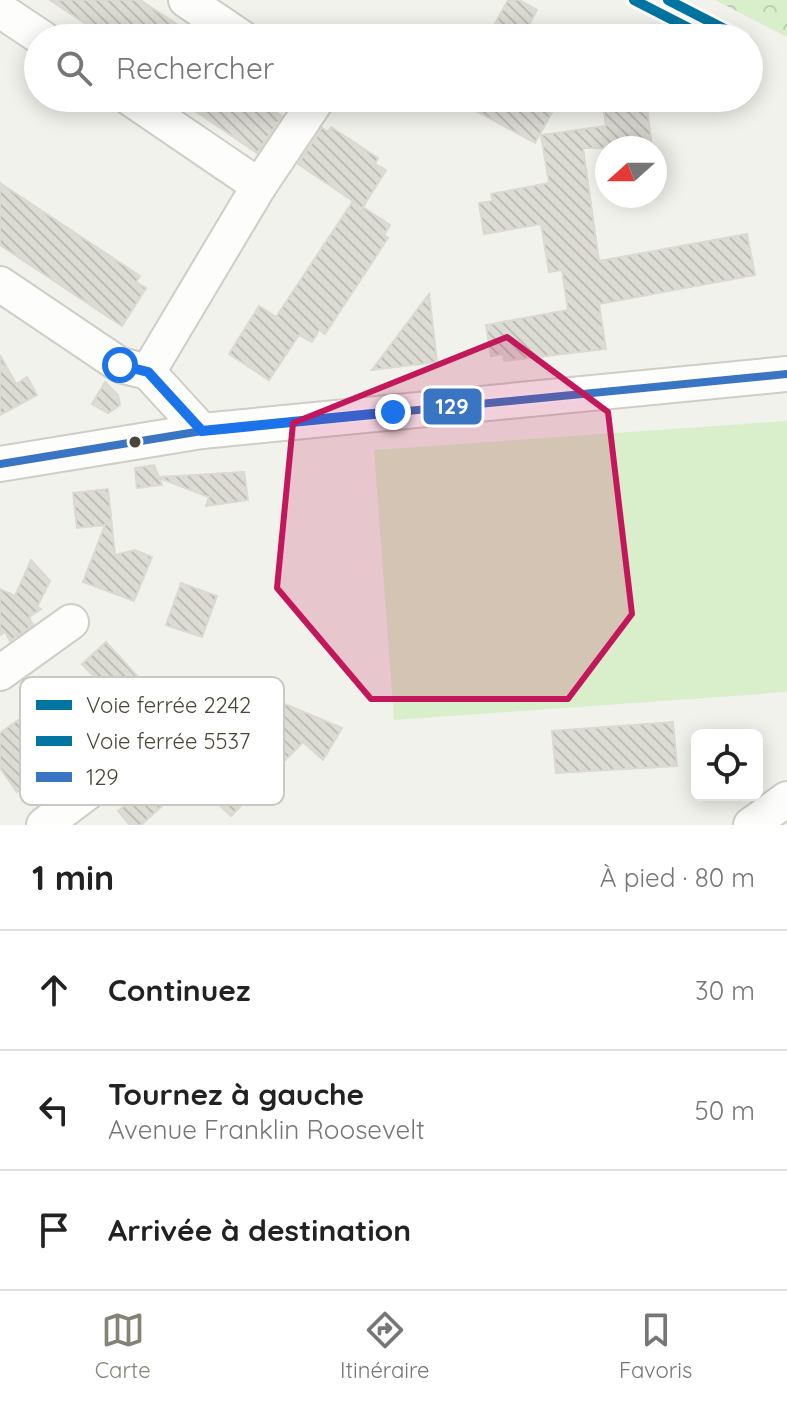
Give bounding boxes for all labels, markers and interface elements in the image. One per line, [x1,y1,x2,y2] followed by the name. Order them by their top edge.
[24,24,763,112] search box
[52,46,96,90] icon: search
[116,49,274,87] text: Rechercher
[595,136,667,208] north arrow
[102,347,138,383] route start
[422,387,483,426] line badge: 129
[435,392,469,420] text: 129
[375,394,411,430] route end
[127,434,143,450] unlabelled marker
[20,677,284,805] legend
[86,691,251,719] text: Voie ferrée 2242
[86,727,250,755] text: Voie ferrée 5537
[691,729,763,801] map controls
[691,729,763,801] button: locate
[86,763,119,791] text: 129
[32,856,114,899] text: 1 min
[600,861,755,894] text: À pied · 80 m
[32,968,76,1012] icon: ahead
[108,971,250,1009] text: Continuez
[695,974,755,1007] text: 30 m
[108,1075,364,1113] text: Tournez à gauche
[32,1088,76,1132] icon: left
[695,1094,755,1127] text: 50 m
[108,1113,425,1146] text: Avenue Franklin Roosevelt
[32,1208,76,1252] icon: arrive
[108,1211,411,1249] text: Arrivée à destination
[95,1308,151,1384] tab: Carte
[340,1308,430,1384] tab: Itinéraire
[619,1308,692,1384] tab: Favoris

